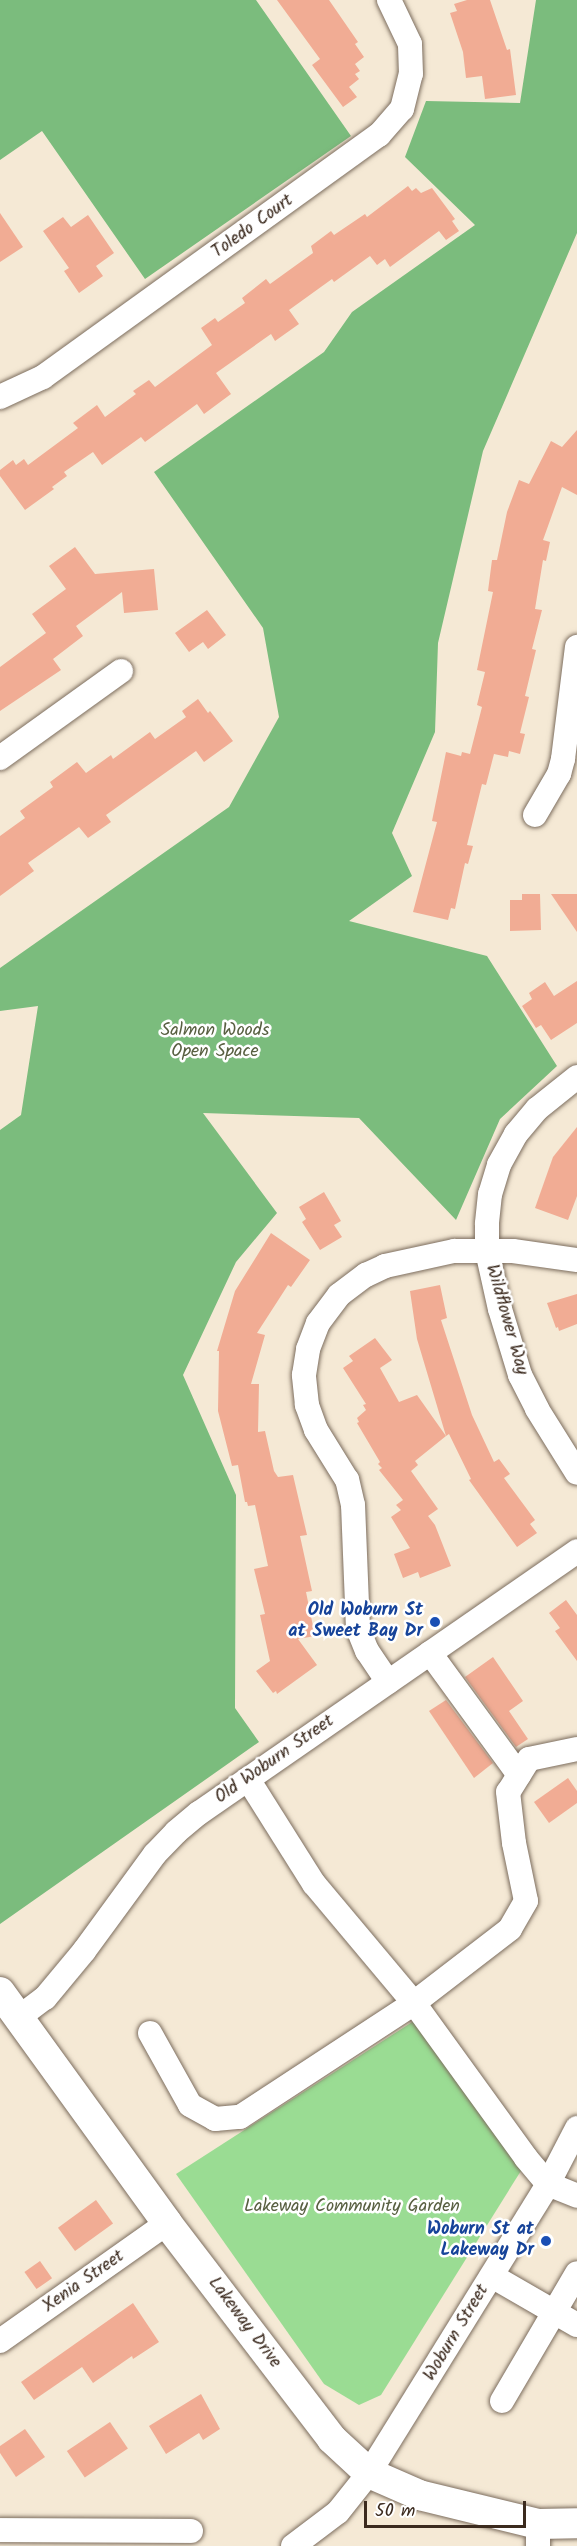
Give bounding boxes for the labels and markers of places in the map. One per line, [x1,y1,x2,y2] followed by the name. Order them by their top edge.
[288,1601,423,1644] place label: Old Woburn St at Sweet Bay Dr
[428,1615,442,1629] marker: Old Woburn St at Sweet Bay Dr
[427,2220,534,2262] place label: Woburn St at Lakeway Dr
[539,2234,553,2248] marker: Woburn St at Lakeway Dr

